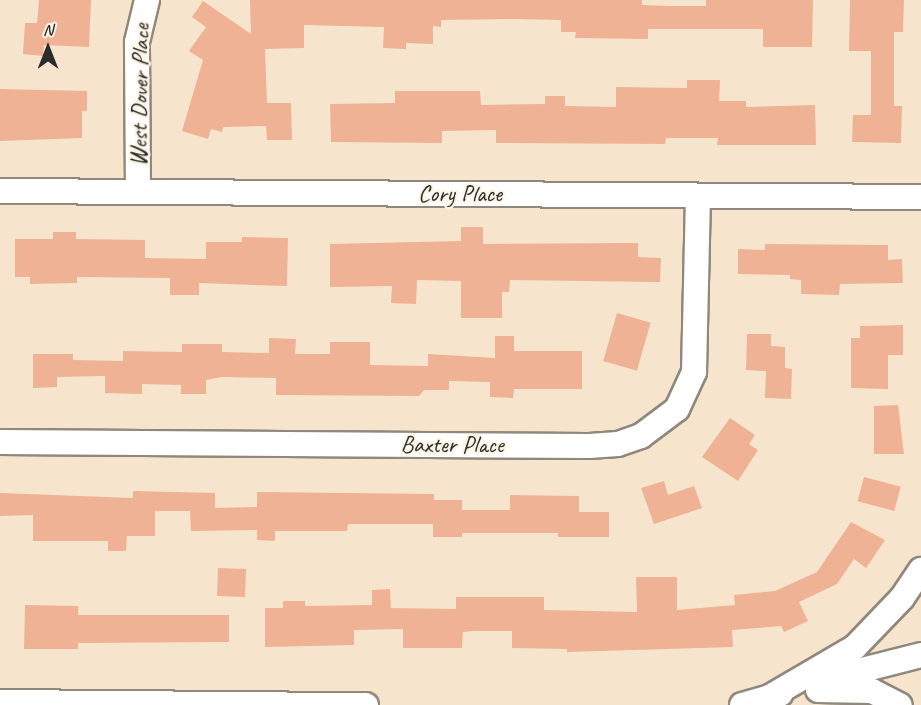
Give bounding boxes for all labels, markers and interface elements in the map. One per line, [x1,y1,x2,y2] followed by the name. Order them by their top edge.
[18,18,78,78] north arrow
[43,20,53,40] text: N
[124,24,156,166] street label: West Dover Place
[418,180,502,208] street label: Cory Place
[400,431,504,459] street label: Baxter Place

